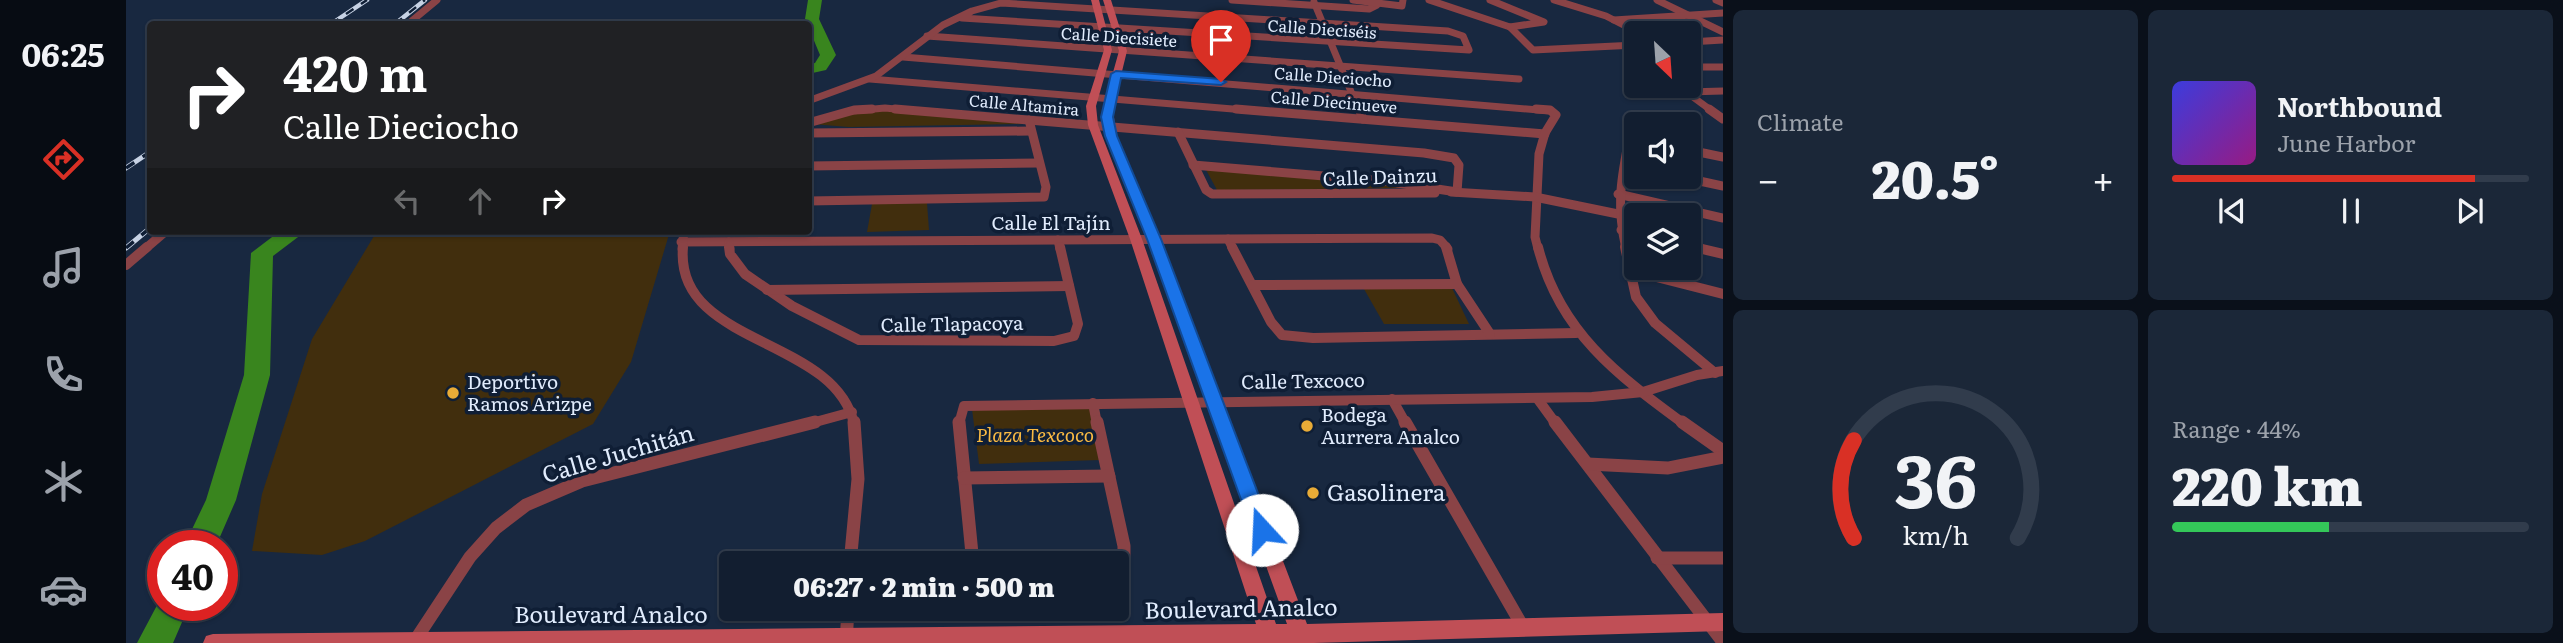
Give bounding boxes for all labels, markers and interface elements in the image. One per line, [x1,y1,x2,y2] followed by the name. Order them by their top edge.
[1191,10,1251,82] pin
[1267,12,1377,44] street label: Calle Dieciséis
[1060,20,1178,52] street label: Calle Diecisiete
[1202,21,1240,59] icon: arrive
[1624,21,1701,98] north arrow
[1624,21,1701,280] map controls
[21,29,105,77] text: 06:25
[283,34,428,107] text: 420 m
[168,49,259,140] icon: right
[1273,60,1393,92] street label: Calle Dieciocho
[1270,84,1398,118] street label: Calle Diecinueve
[2277,86,2442,125] text: Northbound
[968,87,1081,121] street label: Calle Altamira
[283,101,519,149] text: Calle Dieciocho
[1757,104,1843,138] text: Climate
[1624,112,1701,189] button: sound
[2277,125,2415,159] text: June Harbor
[39,135,88,184] icon: directions
[1872,138,1999,215] text: 20.5°
[1757,149,1779,206] text: −
[2092,149,2114,206] text: +
[1322,160,1438,192] street label: Calle Dainzu
[388,182,426,220] icon: left
[461,182,499,220] icon: ahead
[534,182,572,220] icon: right
[2213,192,2251,230] icon: previous
[2332,192,2370,230] icon: pause
[2451,192,2489,230] icon: next
[1624,203,1701,280] button: layers
[991,208,1111,236] street label: Calle El Tajín
[39,243,88,292] icon: music
[880,308,1024,338] street label: Calle Tlapacoya
[39,350,88,399] icon: phone
[1241,365,1365,395] street label: Calle Texcoco
[467,367,592,417] place label: Deportivo Ramos Arizpe
[445,385,461,401] marker: Deportivo Ramos Arizpe
[1321,400,1460,450] place label: Bodega Aurrera Analco
[2172,411,2301,445] text: Range · 44%
[537,414,697,490] street label: Calle Juchitán
[1299,418,1315,434] marker: Bodega Aurrera Analco
[976,420,1094,448] park label: Plaza Texcoco
[1894,422,1977,530] text: 36
[2172,445,2363,522] text: 220 km
[39,457,88,506] icon: climate
[1327,474,1446,508] place label: Gasolinera
[1305,485,1321,501] marker: Gasolinera
[1225,493,1299,567] position arrow
[1902,515,1969,552] text: km/h
[147,530,238,621] speed limit sign: 40
[39,565,88,614] icon: car
[793,566,1055,605] text: 06:27 · 2 min · 500 m
[1144,588,1338,626] street label: Boulevard Analco
[514,596,708,630] street label: Boulevard Analco

